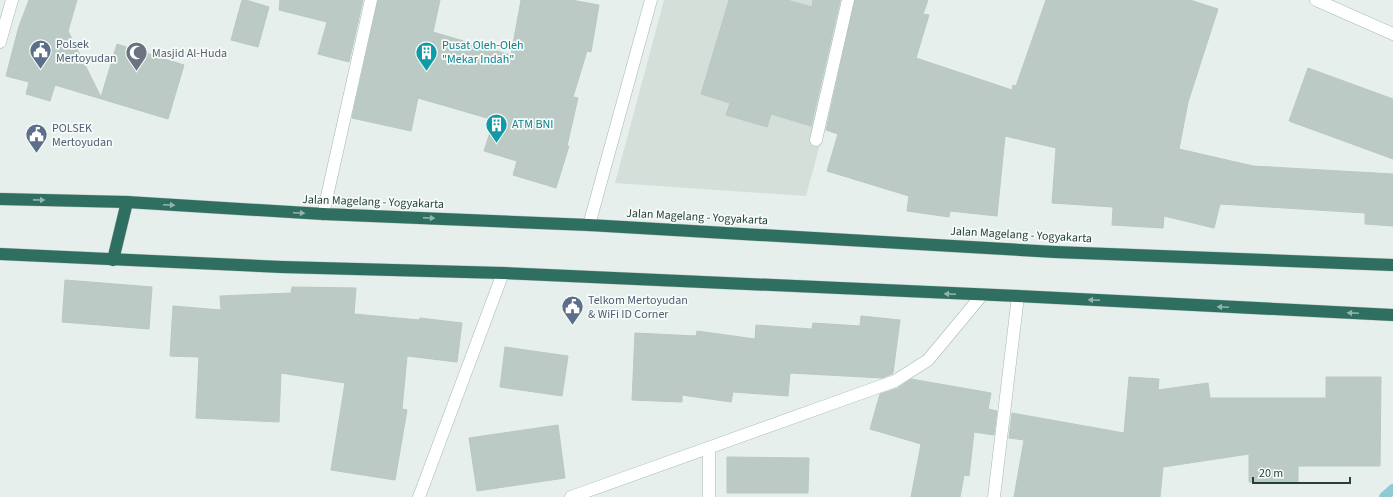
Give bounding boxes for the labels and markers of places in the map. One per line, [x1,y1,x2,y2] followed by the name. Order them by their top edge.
[56,36,117,67] place label: Polsek Mertoyudan
[442,37,523,68] place label: Pusat Oleh-Oleh "Mekar Indah"
[27,38,53,71] public building icon: Polsek Mertoyudan
[414,39,440,72] building icon: Pusat Oleh-Oleh "Mekar Indah"
[124,40,150,73] mosque icon: Masjid Al-Huda
[152,45,227,62] place label: Masjid Al-Huda
[484,111,510,144] building icon: ATM BNI
[512,116,553,133] place label: ATM BNI
[52,120,113,151] place label: POLSEK Mertoyudan
[23,122,49,155] public building icon: POLSEK Mertoyudan
[588,292,688,323] place label: Telkom Mertoyudan & WiFi ID Corner
[560,294,586,327] public building icon: Telkom Mertoyudan & WiFi ID Corner

